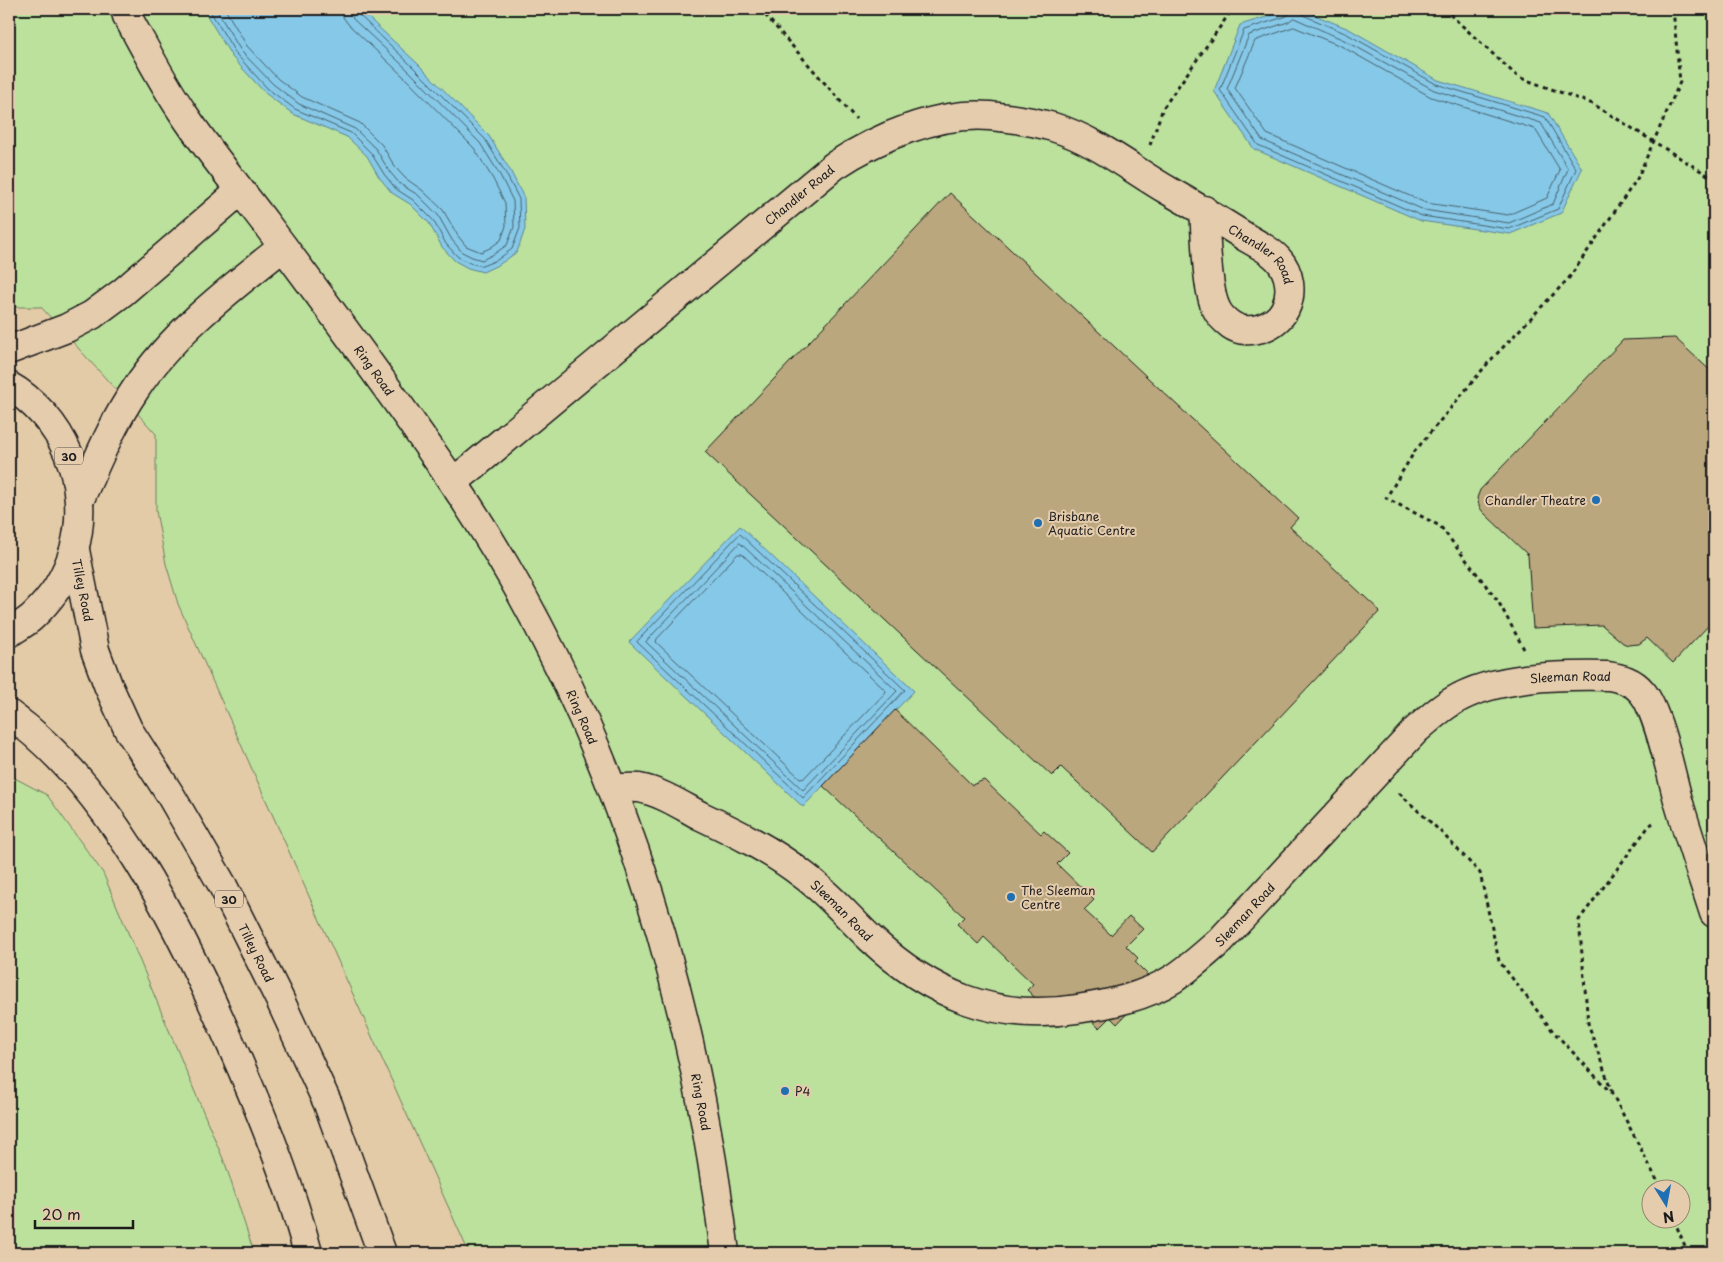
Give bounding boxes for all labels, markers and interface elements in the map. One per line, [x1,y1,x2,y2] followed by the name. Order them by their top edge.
[761,160,838,229] street label: Chandler Road
[1225,219,1298,286] street label: Chandler Road
[350,341,399,399] street label: Ring Road
[55,448,83,464] road number: 30
[1485,491,1586,509] place label: Chandler Theatre
[1590,494,1602,506] marker: Chandler Theatre
[1048,507,1135,539] place label: Brisbane Aquatic Centre
[1032,517,1044,529] marker: Brisbane Aquatic Centre
[68,557,98,623] street label: Tilley Road
[1529,667,1611,687] street label: Sleeman Road
[562,686,602,747] street label: Ring Road
[807,875,877,945] street label: Sleeman Road
[1211,879,1279,951] street label: Sleeman Road
[1021,881,1096,913] place label: The Sleeman Centre
[215,891,243,908] road number: 30
[1005,891,1017,903] marker: The Sleeman Centre
[234,920,279,985] street label: Tilley Road
[687,1072,716,1132] street label: Ring Road
[795,1082,810,1100] place label: P4
[779,1085,791,1097] marker: P4
[1640,1180,1690,1230] north arrow
[35,1197,132,1229] scale bar
[42,1202,81,1225] text: 20 m
[1661,1206,1676,1229] text: N

